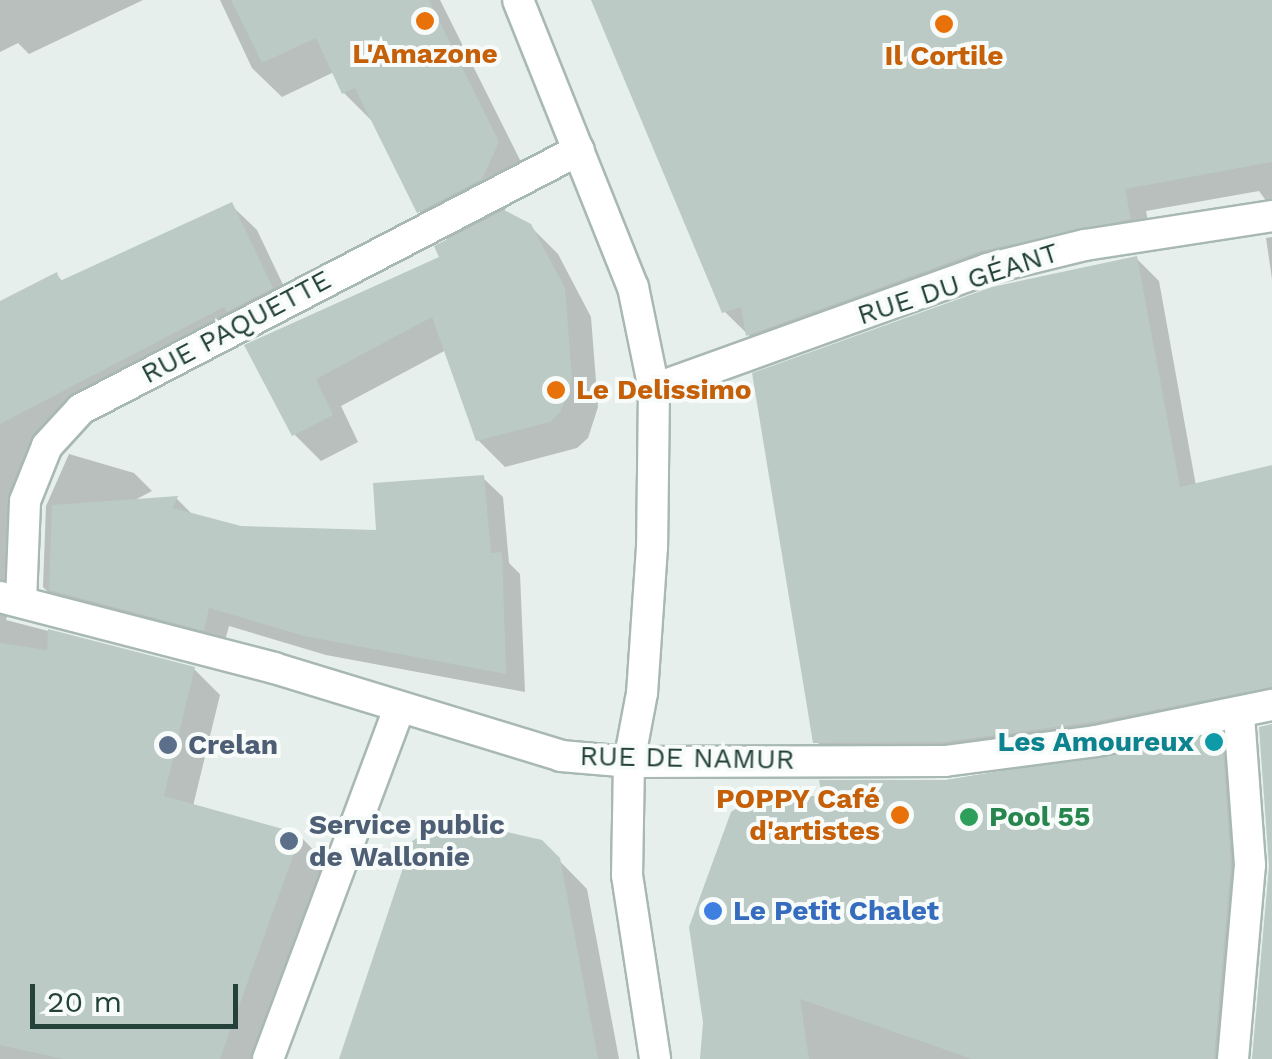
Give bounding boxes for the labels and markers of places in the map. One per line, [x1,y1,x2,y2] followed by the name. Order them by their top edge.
[414,10,436,32] marker: L'Amazone
[933,13,955,35] marker: Il Cortile
[352,37,498,71] place label: L'Amazone
[884,39,1004,73] place label: Il Cortile
[576,373,752,407] place label: Le Delissimo
[545,379,567,401] marker: Le Delissimo
[997,725,1194,759] place label: Les Amoureux
[188,728,278,762] place label: Crelan
[1203,731,1225,753] marker: Les Amoureux
[157,734,179,756] marker: Crelan
[715,782,880,848] place label: POPPY Café d'artistes
[989,800,1091,834] place label: Pool 55
[889,804,911,826] marker: POPPY Café d'artistes
[958,806,980,828] marker: Pool 55
[309,808,505,874] place label: Service public de Wallonie
[278,830,300,852] marker: Service public de Wallonie
[733,894,939,928] place label: Le Petit Chalet
[702,900,724,922] marker: Le Petit Chalet

